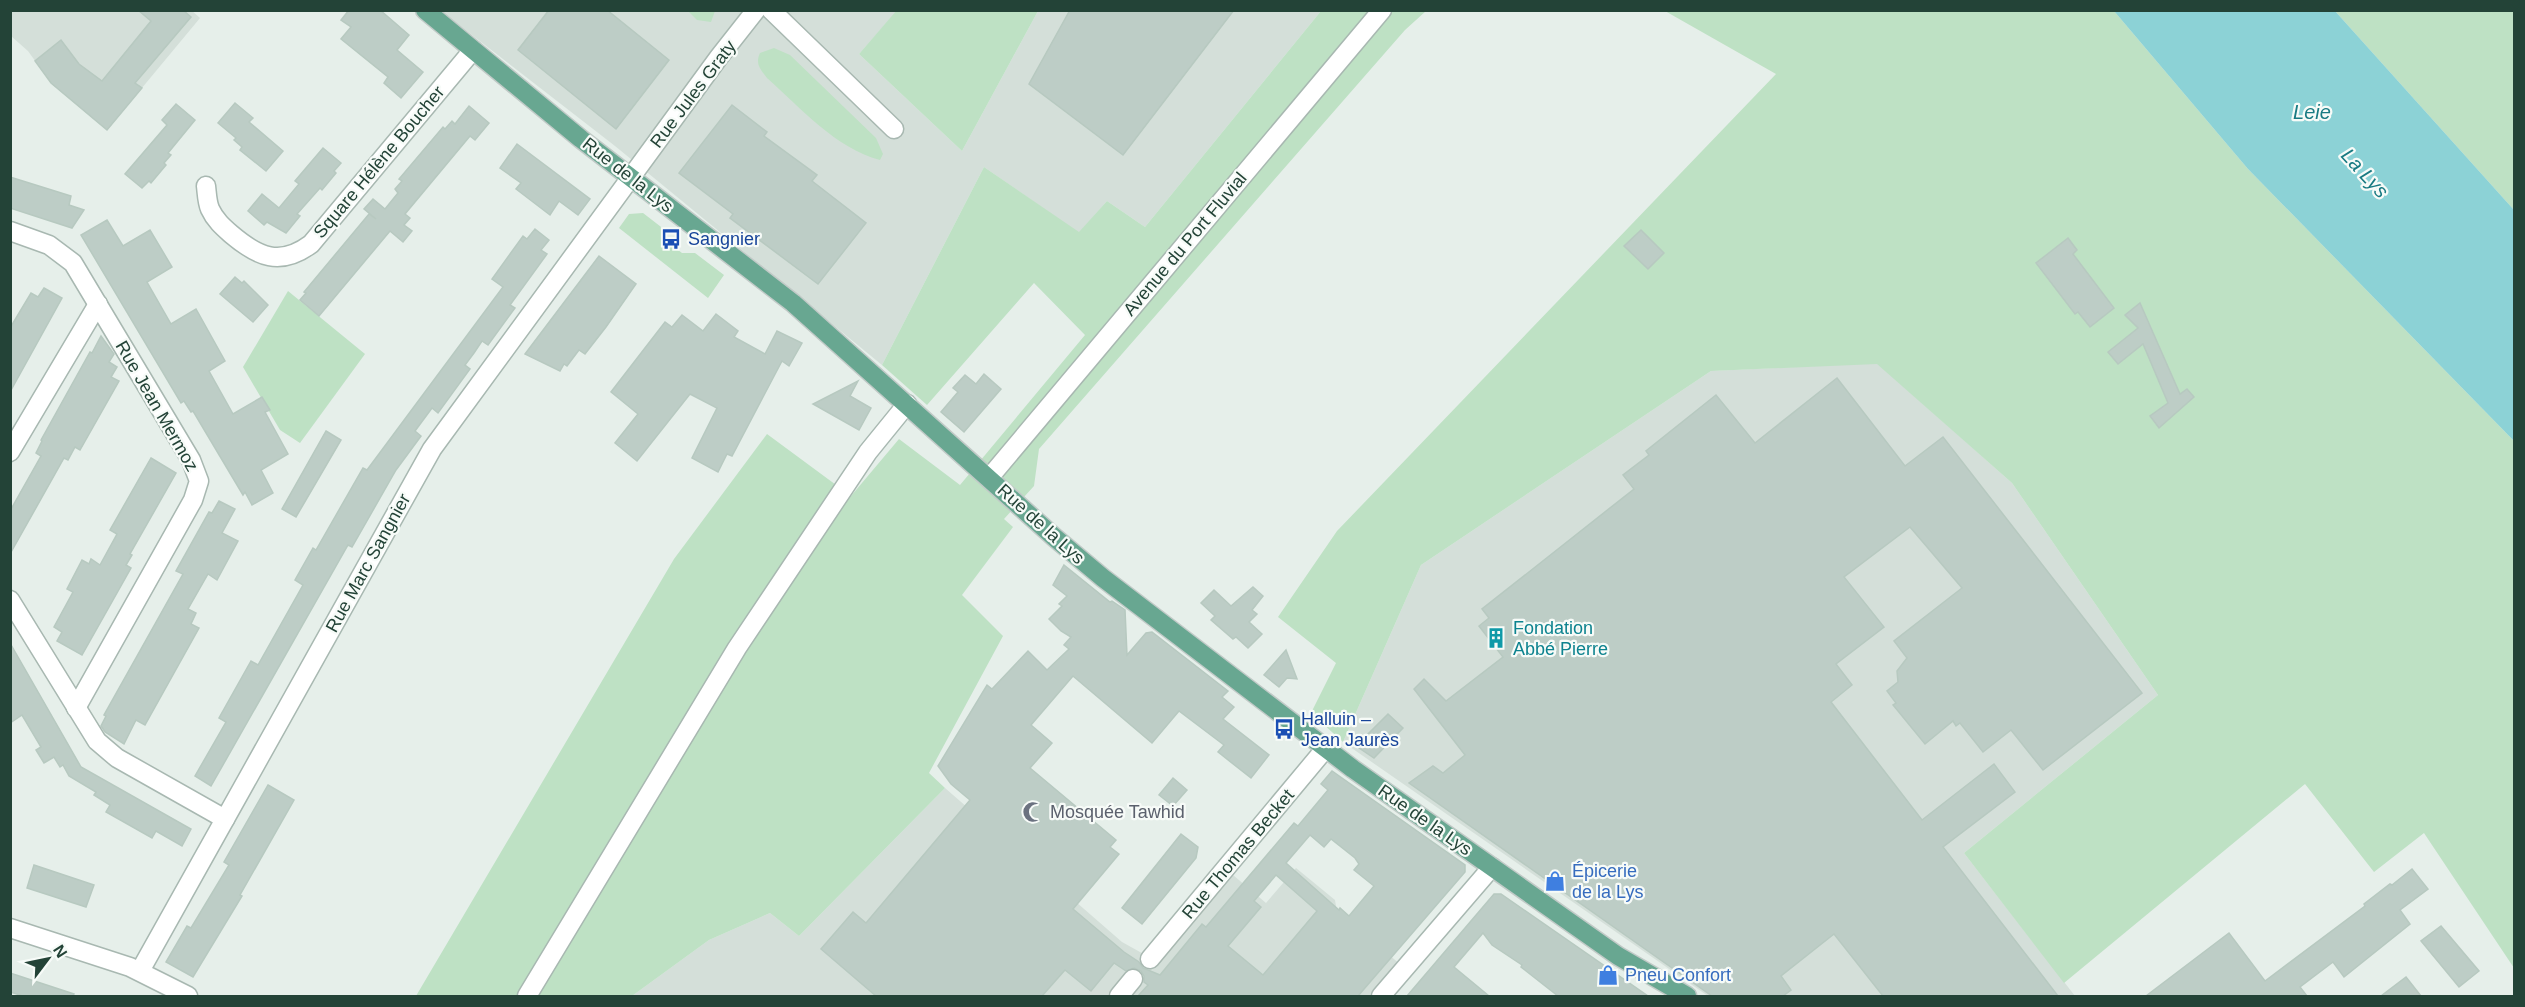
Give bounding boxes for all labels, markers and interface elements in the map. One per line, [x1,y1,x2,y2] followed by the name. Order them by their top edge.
[646,36,740,152] street label: Rue Jules Graty
[310,82,448,242] street label: Square Hélène Boucher
[2293,101,2331,123] water label: Leie
[579,133,677,217] street label: Rue de la Lys
[2337,144,2393,202] water label: La Lys
[1119,168,1251,320] street label: Avenue du Port Fluvial
[659,227,683,251] bus stop icon: Sangnier
[688,229,760,249] place label: Sangnier
[112,337,202,475] street label: Rue Jean Mermoz
[994,480,1088,568] street label: Rue de la Lys
[322,490,414,636] street label: Rue Marc Sangnier
[1513,618,1608,659] place label: Fondation Abbé Pierre
[1484,626,1508,650] building icon: Fondation Abbé Pierre
[1301,709,1399,750] place label: Halluin – Jean Jaurès
[1272,717,1296,741] bus stop icon: Halluin – Jean Jaurès
[1374,780,1476,860] street label: Rue de la Lys
[1178,785,1298,923] street label: Rue Thomas Becket
[1021,800,1045,824] mosque icon: Mosquée Tawhid
[1050,802,1185,822] place label: Mosquée Tawhid
[1572,861,1643,902] place label: Épicerie de la Lys
[1543,869,1567,893] shop icon: Épicerie de la Lys
[18,929,78,989] north arrow
[50,942,71,961] text: N
[1596,963,1620,987] shop icon: Pneu Confort
[1625,965,1731,985] place label: Pneu Confort

